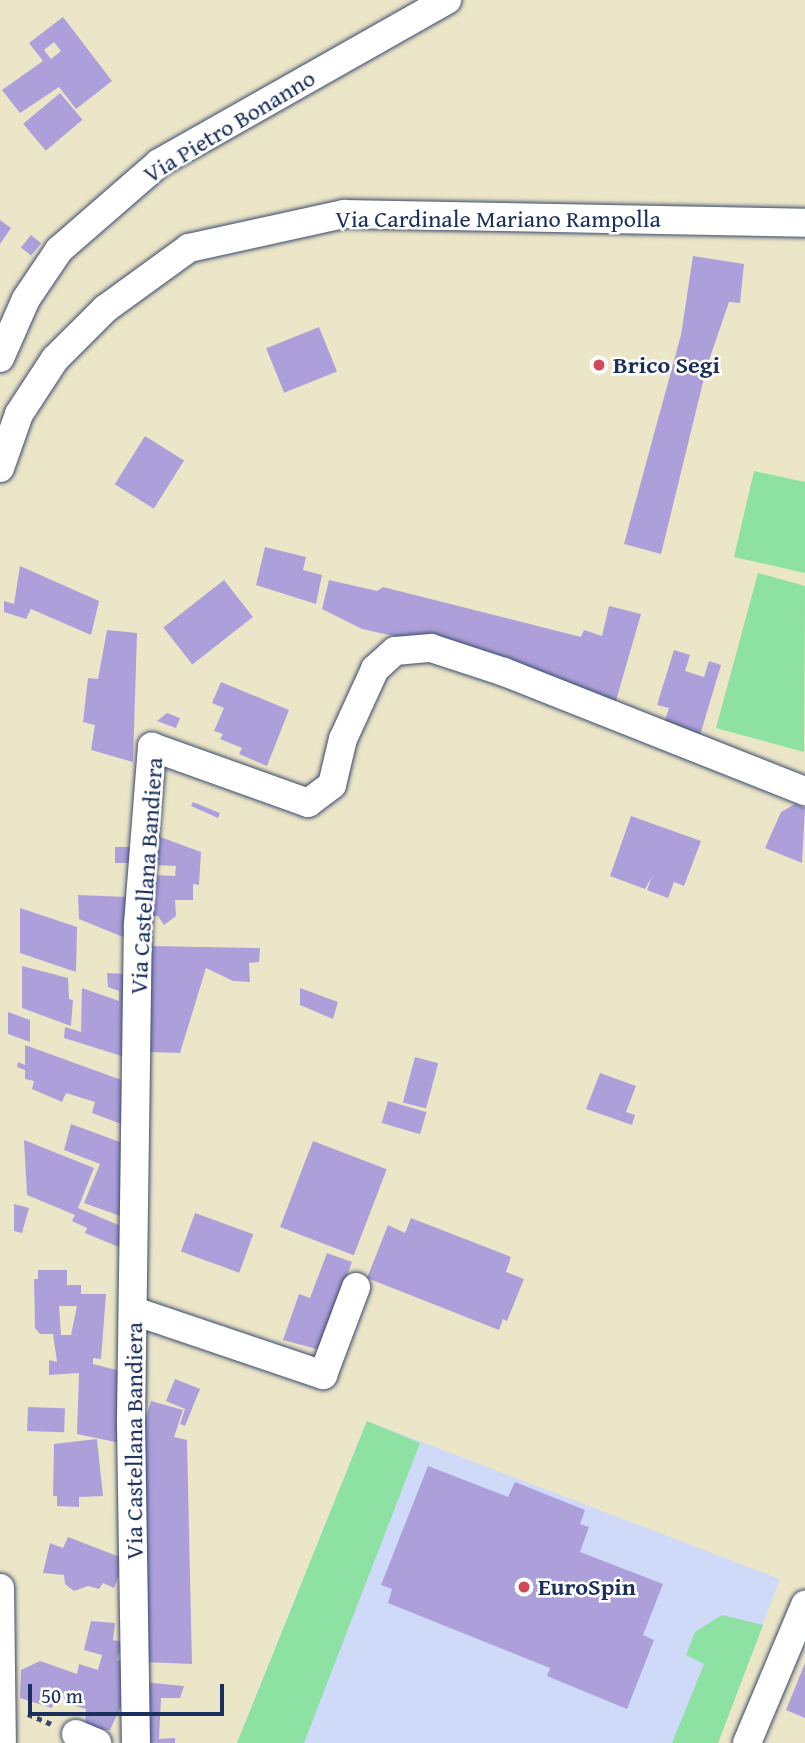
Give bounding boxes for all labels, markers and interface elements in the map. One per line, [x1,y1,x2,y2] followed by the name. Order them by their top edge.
[138,63,320,189] street label: Via Pietro Bonanno
[335,205,661,233] street label: Via Cardinale Mariano Rampolla
[613,351,720,379] place label: Brico Segi
[591,357,607,373] marker: Brico Segi
[123,756,169,996] street label: Via Castellana Bandiera
[120,1322,148,1560] street label: Via Castellana Bandiera
[538,1573,636,1601] place label: EuroSpin
[516,1579,532,1595] marker: EuroSpin
[32,1670,228,1714] scale bar
[41,1680,83,1711] text: 50 m

